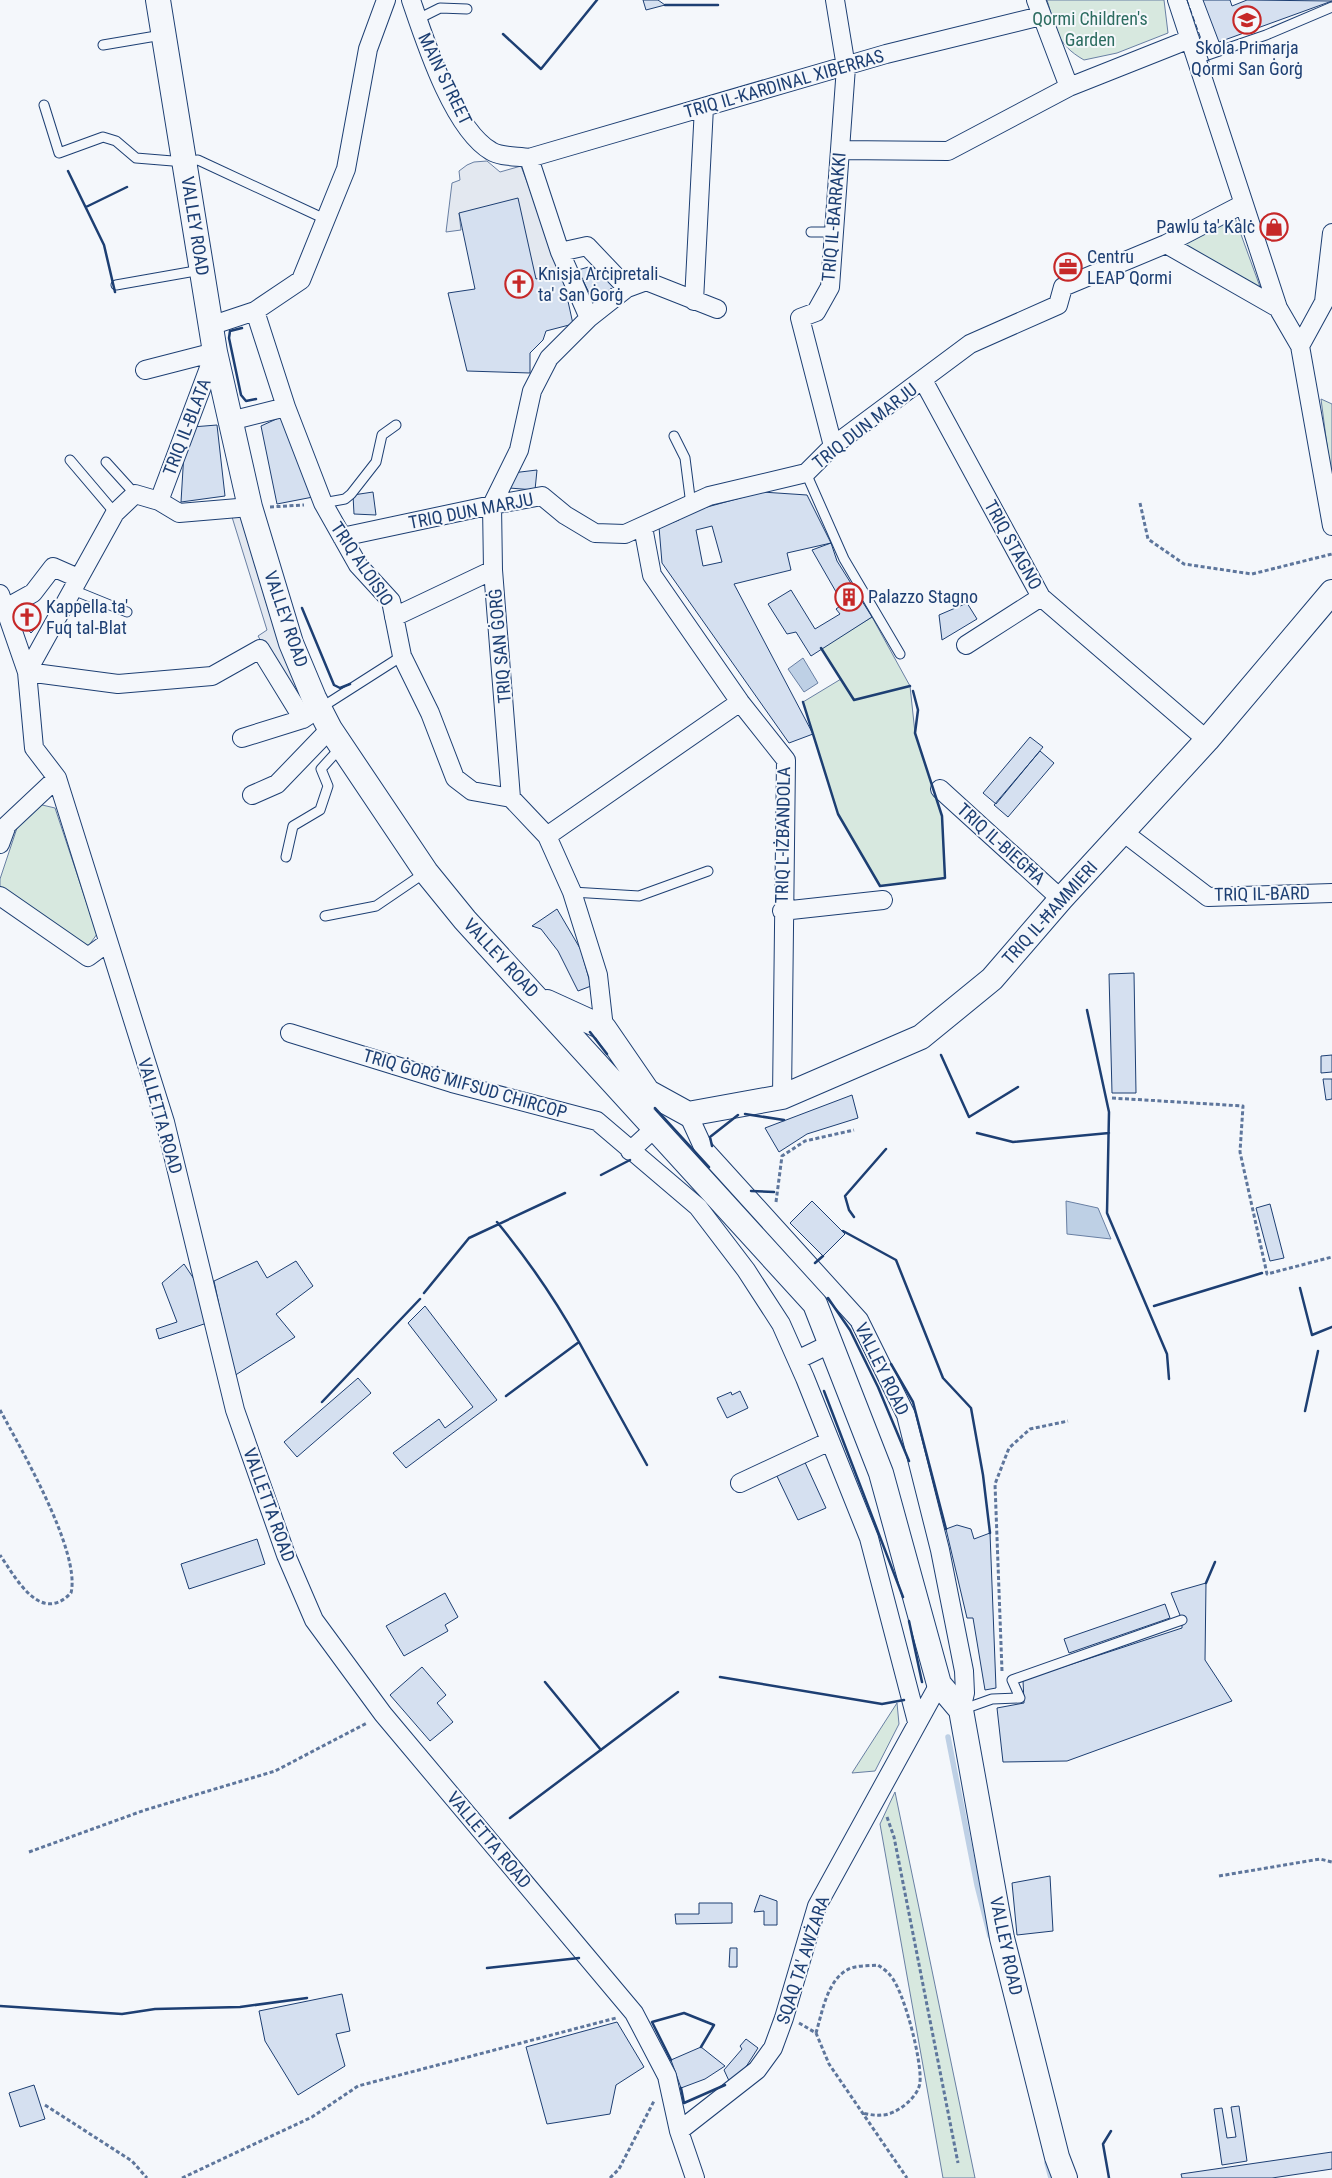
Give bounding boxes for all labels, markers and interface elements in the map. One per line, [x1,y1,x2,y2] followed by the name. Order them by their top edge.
[1232,5,1262,35] school or university icon: Skola Primarja Qormi San Ġorġ
[1032,8,1148,50] park label: Qormi Children's Garden
[414,29,477,128] street label: MAIN STREET
[1191,37,1303,79] place label: Skola Primarja Qormi San Ġorġ
[682,45,886,122] street label: TRIQ IL-KARDINAL XIBERRAS
[817,151,850,282] street label: TRIQ IL-BARRAKKI
[177,175,214,277] street label: VALLEY ROAD
[1259,212,1289,242] shop icon: Pawlu ta' Kalċ
[1156,216,1255,237] place label: Pawlu ta' Kalċ
[1087,246,1172,288] place label: Centru LEAP Qormi
[1053,252,1083,282] office icon: Centru LEAP Qormi
[538,263,658,305] place label: Knisja Arċipretali ta' San Ġorġ
[504,269,534,299] church icon: Knisja Arċipretali ta' San Ġorġ
[158,375,215,479] street label: TRIQ IL-BLATA
[808,378,921,473] street label: TRIQ DUN MARJU
[407,488,535,533] street label: TRIQ DUN MARJU
[980,496,1047,593] street label: TRIQ STAGNO
[327,518,398,610] street label: TRIQ ALOISIO
[260,568,313,670] street label: VALLEY ROAD
[834,582,864,612] building icon: Palazzo Stagno
[868,586,978,607] place label: Palazzo Stagno
[484,588,515,704] street label: TRIQ SAN ĠORĠ
[46,596,128,638] place label: Kappella ta' Fuq tal-Blat
[12,602,42,632] church icon: Kappella ta' Fuq tal-Blat
[771,766,794,904] street label: TRIQ L-IŻBANDOLA
[953,799,1050,889] street label: TRIQ IL-BIEGĦA
[998,857,1102,969] street label: TRIQ IL-ĦAMMIERI
[1214,882,1310,905] street label: TRIQ IL-BARD
[459,914,543,1002] street label: VALLEY ROAD
[361,1044,570,1123] street label: TRIQ ĠORĠ MIFSUD CHIRCOP
[134,1055,187,1176] street label: VALLETTA ROAD
[851,1319,914,1418] street label: VALLEY ROAD
[239,1445,300,1565] street label: VALLETTA ROAD
[443,1787,536,1892] street label: VALLETTA ROAD
[772,1892,833,2027] street label: SQAQ TA' AWŻARA
[986,1895,1027,1997] street label: VALLEY ROAD

